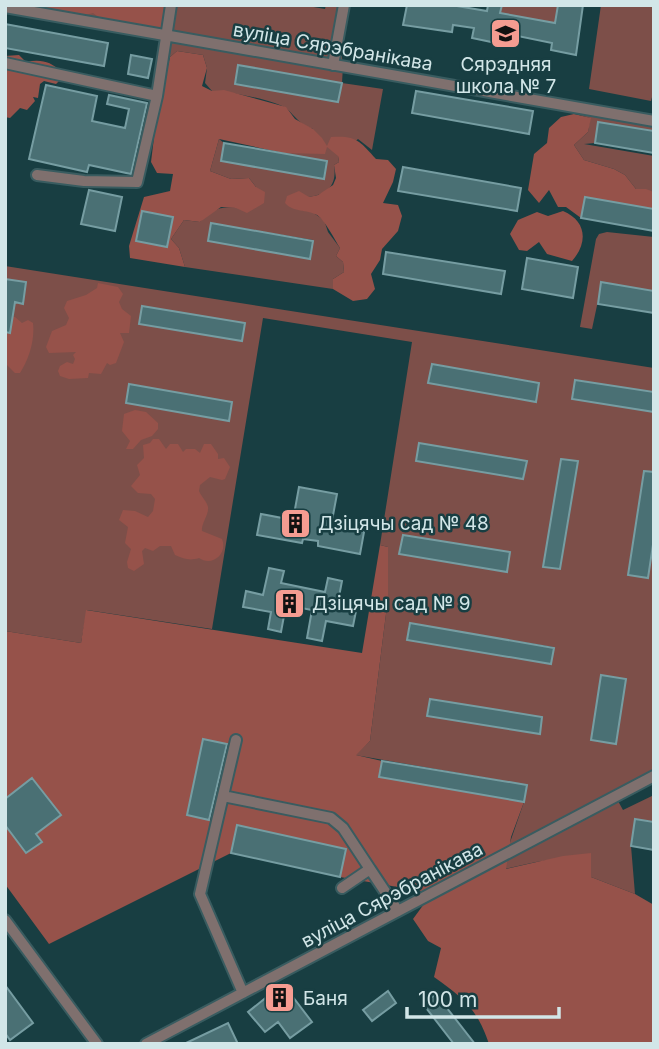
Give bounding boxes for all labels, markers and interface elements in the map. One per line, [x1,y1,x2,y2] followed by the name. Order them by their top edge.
[489,16,523,50] school or university icon: Сярэдняя школа № 7
[231,18,435,76] street label: вуліца Сярэбранікава
[456,53,556,98] place label: Сярэдняя школа № 7
[278,506,312,540] building icon: Дзіцячы сад № 48
[318,512,489,535] place label: Дзіцячы сад № 48
[272,586,306,620] building icon: Дзіцячы сад № 9
[312,592,471,615] place label: Дзіцячы сад № 9
[297,837,487,953] street label: вуліца Сярэбранікава
[407,976,559,1020] scale bar
[263,981,297,1015] building icon: Баня
[303,987,348,1010] place label: Баня
[418,987,477,1012] text: 100 m

